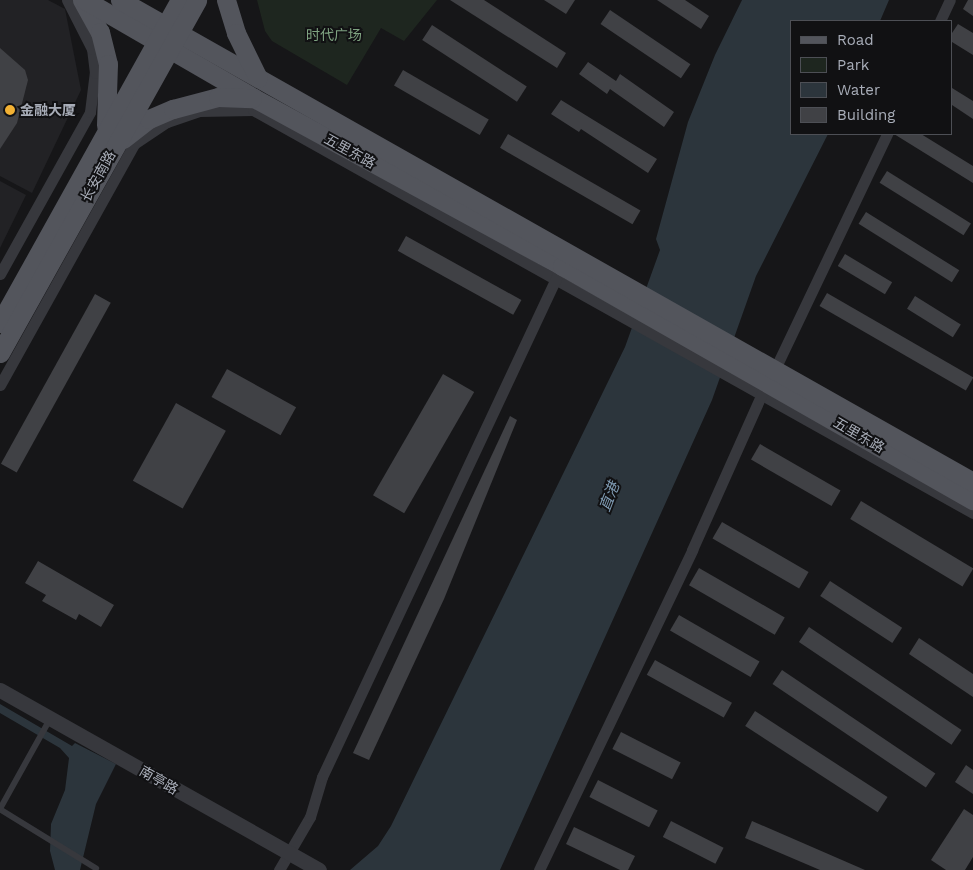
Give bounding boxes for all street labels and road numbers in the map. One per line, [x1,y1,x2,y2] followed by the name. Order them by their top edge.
[321,130,379,172] street label: 五里东路
[77,147,119,205] street label: 长安南路
[831,414,887,456] street label: 五里东路
[137,762,181,798] street label: 南亭路

